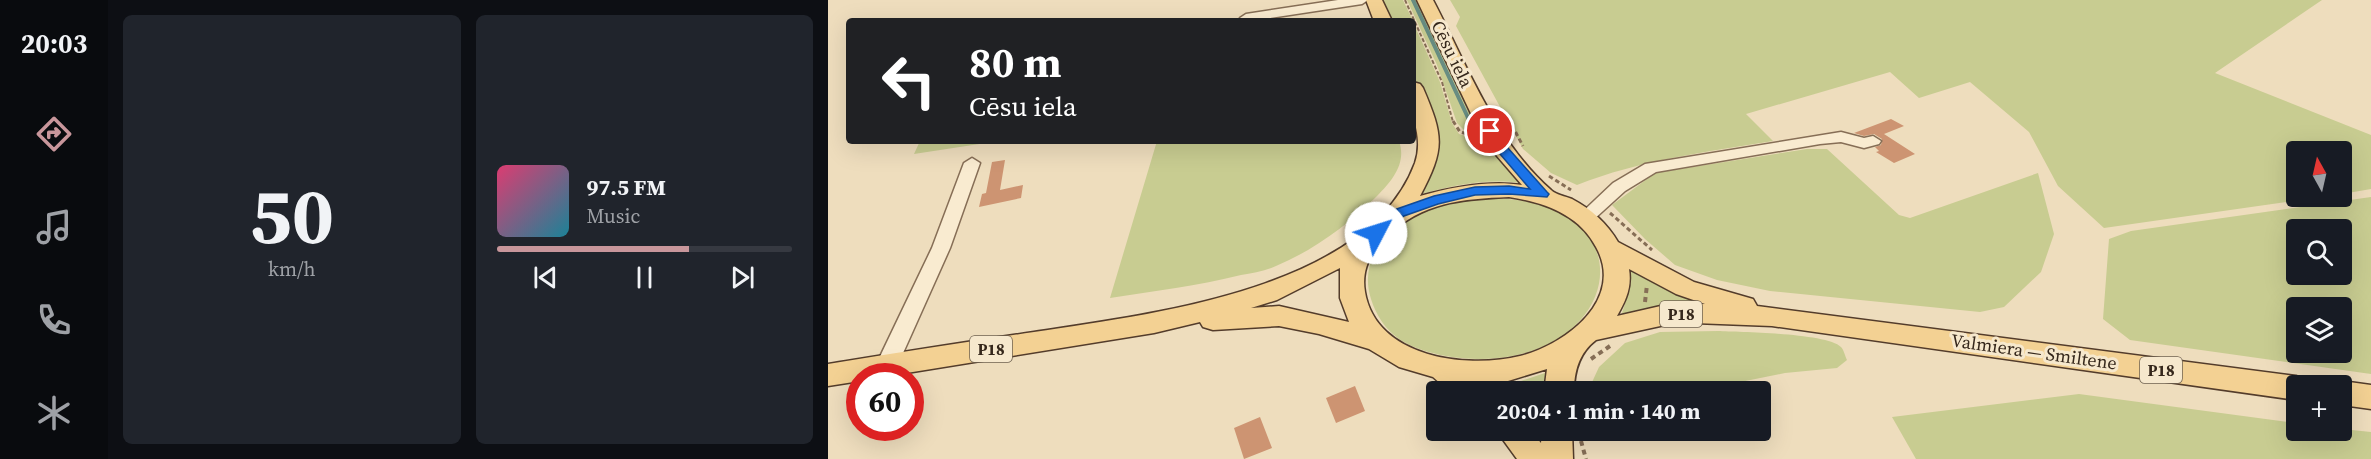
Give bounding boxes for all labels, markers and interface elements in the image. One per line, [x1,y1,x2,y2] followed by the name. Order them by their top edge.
[1425,16,1480,92] street label: Cēsu iela
[21,25,87,62] text: 20:03
[969,33,1062,91] text: 80 m
[870,42,948,120] icon: left
[969,88,1077,125] text: Cēsu iela
[1464,105,1515,156] pin
[33,113,75,155] icon: directions
[1473,114,1506,147] icon: arrive
[2286,141,2352,207] north arrow
[2286,141,2352,441] map controls
[249,162,334,269] text: 50
[587,172,666,202] text: 97.5 FM
[1344,201,1408,265] position arrow
[587,202,640,230] text: Music
[33,206,75,248] icon: music
[2286,219,2352,285] button: search
[268,255,316,283] text: km/h
[529,261,562,294] icon: previous
[628,261,661,294] icon: pause
[726,261,759,294] icon: next
[2286,297,2352,363] button: layers
[33,299,75,341] icon: phone
[1660,301,1702,327] road number: P18
[1950,328,2118,375] street label: Valmiera — Smiltene
[970,336,1012,362] road number: P18
[2140,357,2182,383] road number: P18
[846,363,924,441] speed limit sign: 60
[2286,375,2352,441] button: +
[33,392,75,434] icon: climate
[1497,396,1700,426] text: 20:04 · 1 min · 140 m

